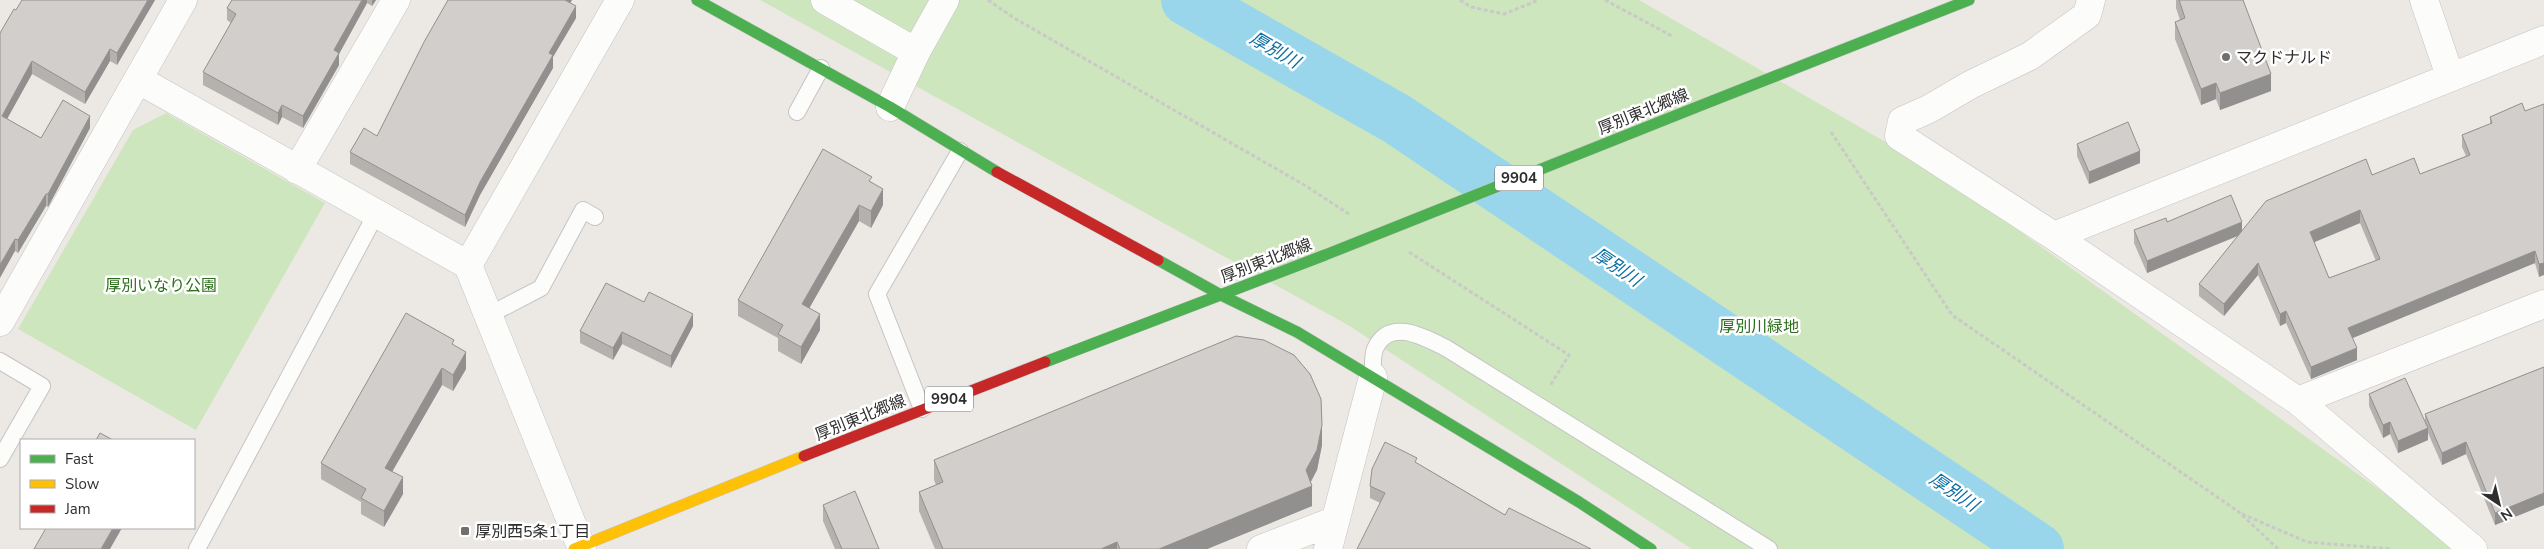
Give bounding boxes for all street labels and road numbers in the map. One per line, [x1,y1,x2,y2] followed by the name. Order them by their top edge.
[1595,84,1692,140] street label: 厚別東北郷線
[1495,166,1543,190] road number: 9904
[1218,233,1315,288] street label: 厚別東北郷線
[925,386,973,412] road number: 9904
[812,390,909,446] street label: 厚別東北郷線

